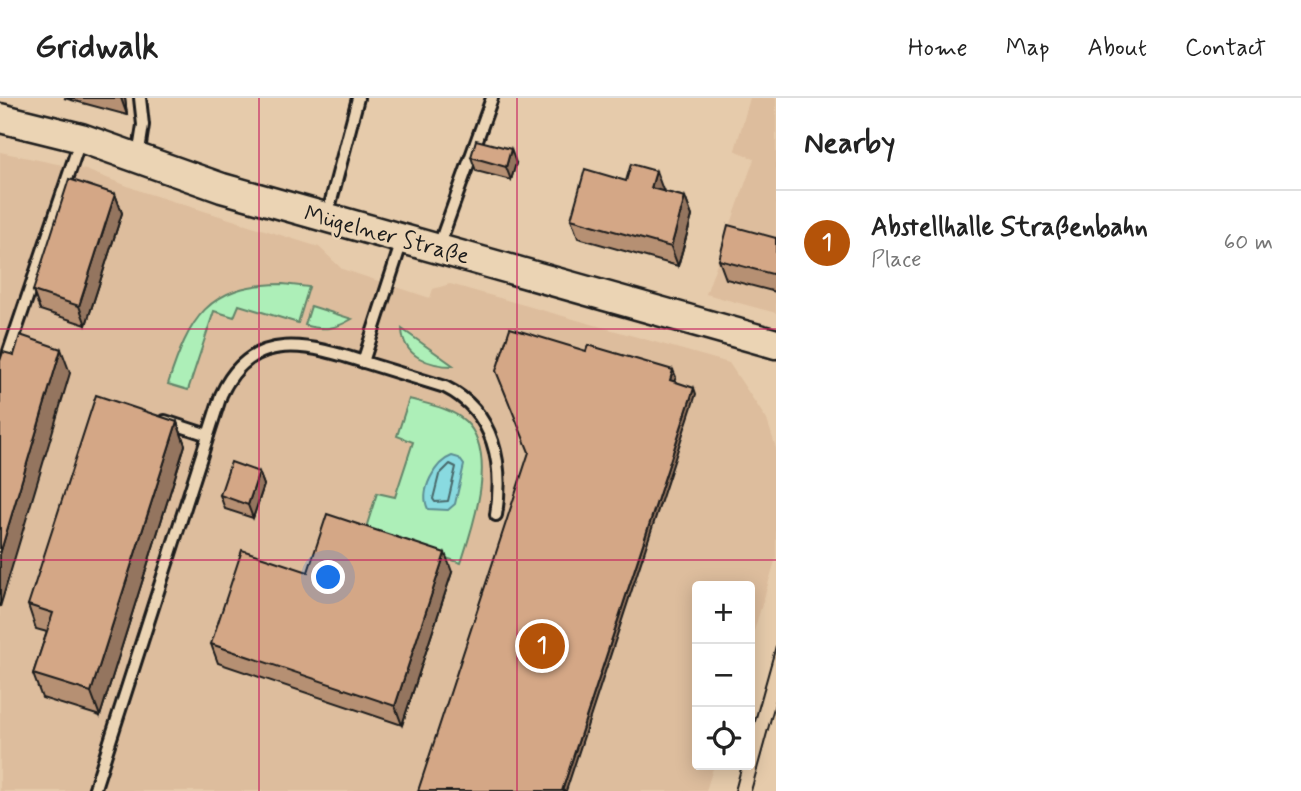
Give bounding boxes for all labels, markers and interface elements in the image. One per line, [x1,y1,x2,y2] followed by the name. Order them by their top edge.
[35,26,159,70] text: Gridwalk
[908,33,968,64] text: Home
[1006,33,1050,64] text: Map
[1088,33,1147,64] text: About
[1185,33,1266,64] text: Contact
[804,124,895,163] text: Nearby
[301,199,472,272] street label: Mügelner Straße
[871,211,1148,245] text: Abstellhalle Straßenbahn
[822,228,832,258] text: 1
[1224,228,1273,258] text: 60 m
[871,245,922,275] text: Place
[311,560,345,594] your location
[692,581,755,770] map controls
[692,581,755,644] button: +
[519,620,565,672] pin: 1
[692,644,755,707] button: −
[692,707,755,770] button: locate

